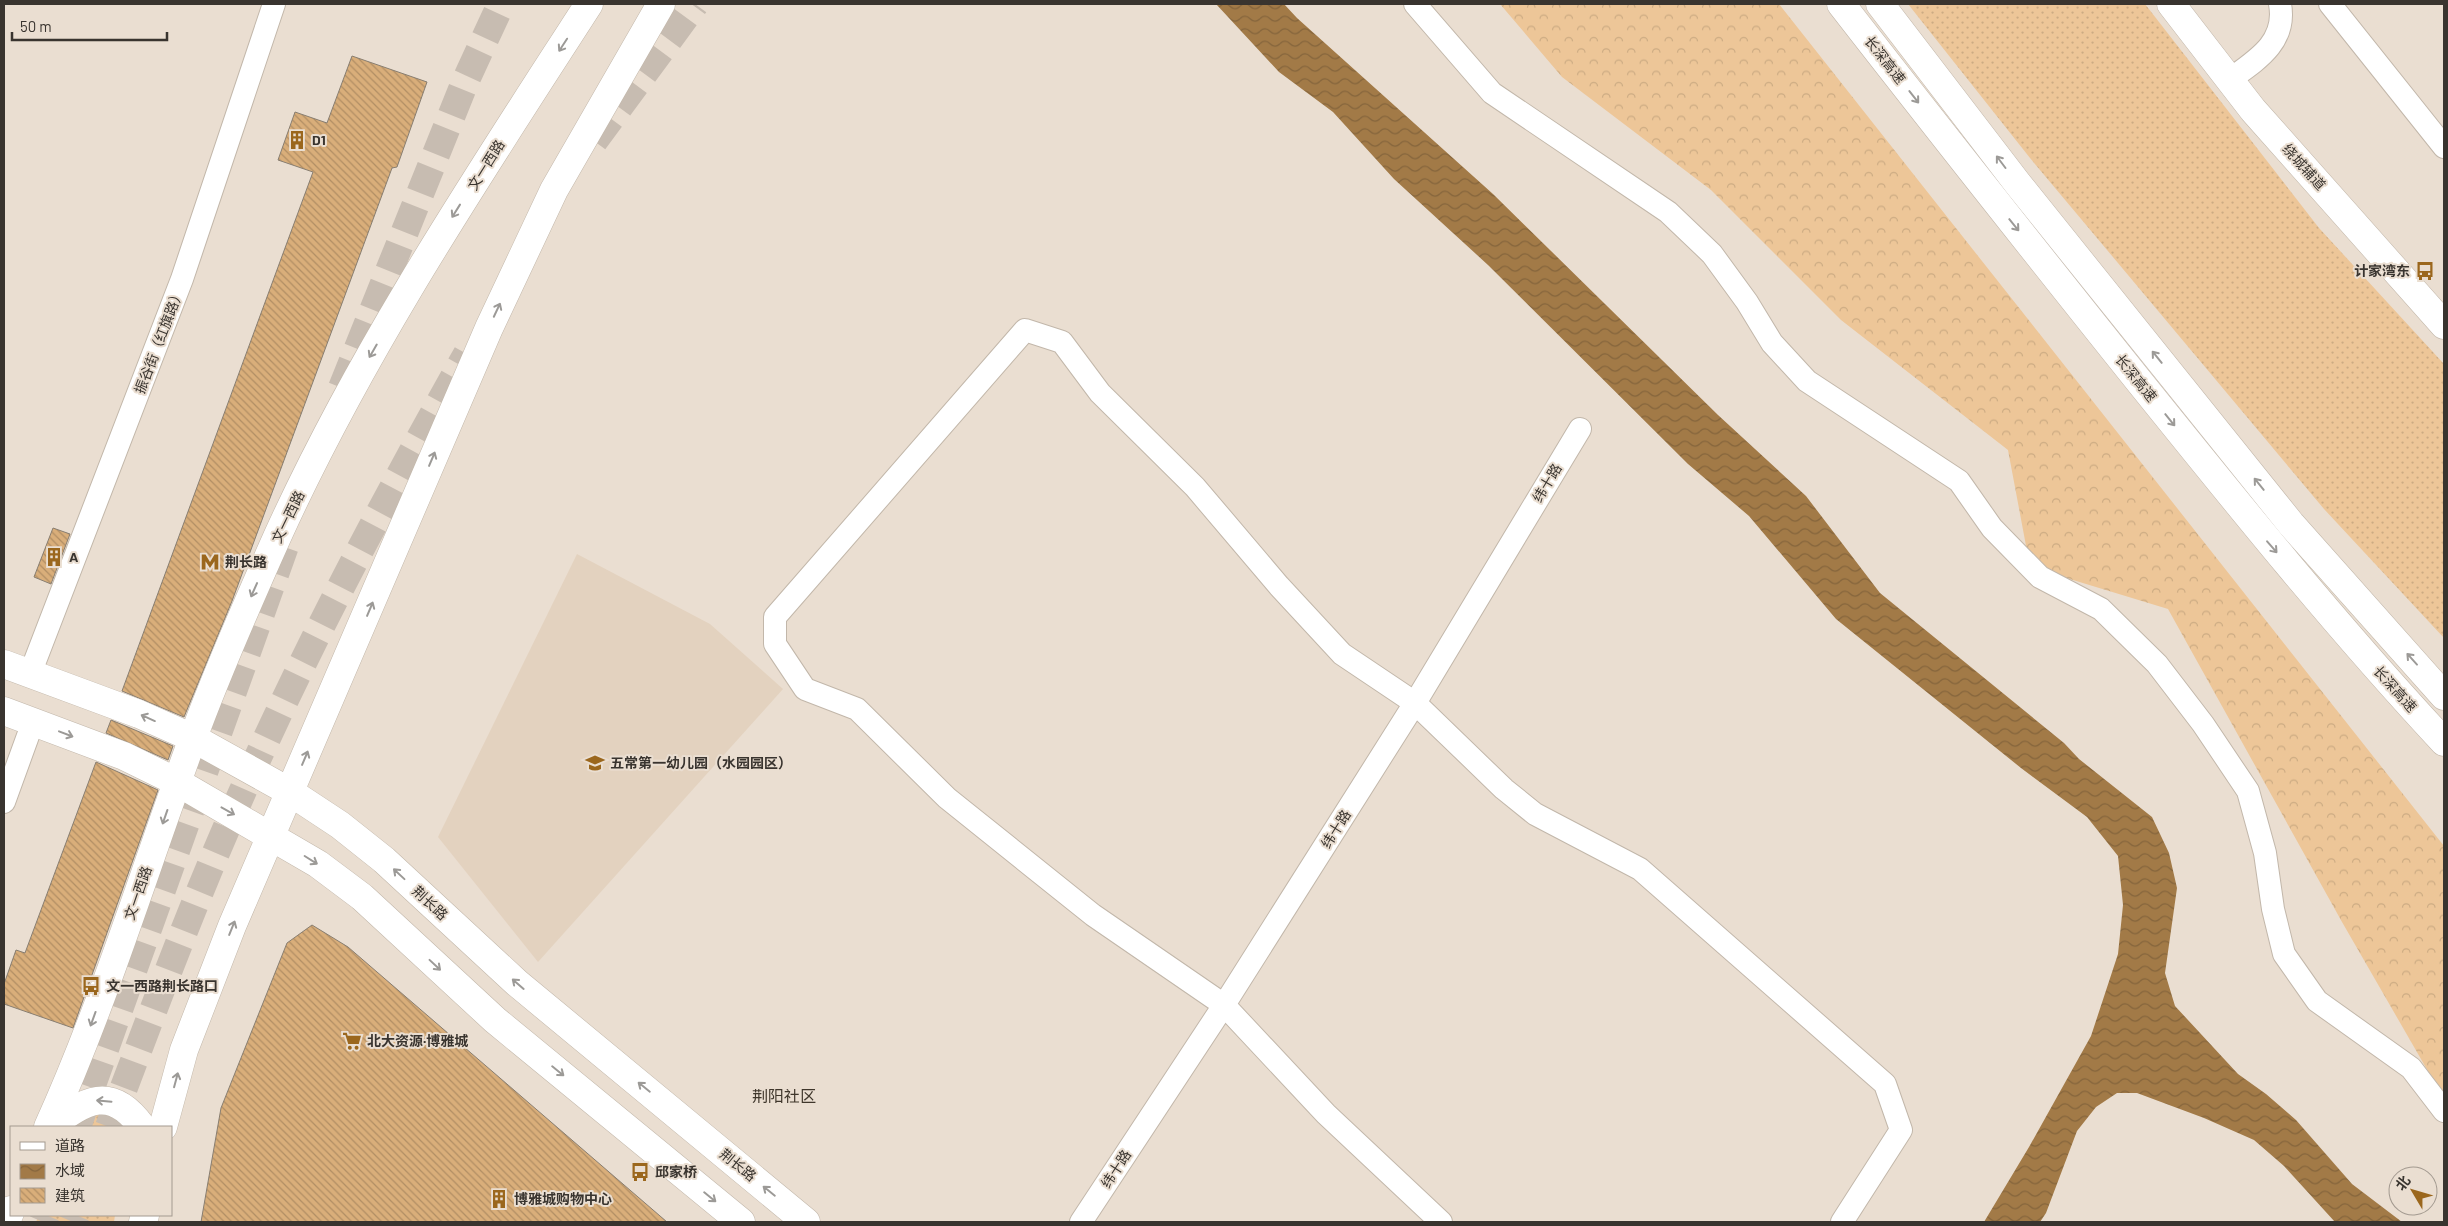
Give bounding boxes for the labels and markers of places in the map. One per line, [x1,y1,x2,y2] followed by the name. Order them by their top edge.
[286,129,308,151] building icon: D1
[312,131,326,148] place label: D1
[2414,260,2436,282] bus stop icon: 计家湾东
[2354,262,2410,279] place label: 计家湾东
[43,546,65,568] building icon: A
[69,548,79,565] place label: A
[199,551,221,573] metro station icon: 荆长路
[225,553,267,570] place label: 荆长路
[584,752,606,774] school or university icon: 五常第一幼儿园（水园园区）
[610,754,792,771] place label: 五常第一幼儿园（水园园区）
[80,975,102,997] bus stop icon: 文一西路荆长路口
[106,977,218,994] place label: 文一西路荆长路口
[341,1030,363,1052] supermarket icon: 北大资源·博雅城
[367,1032,468,1049] place label: 北大资源·博雅城
[629,1161,651,1183] bus stop icon: 邱家桥
[655,1163,697,1180] place label: 邱家桥
[488,1188,510,1210] building icon: 博雅城购物中心
[514,1190,612,1207] place label: 博雅城购物中心

